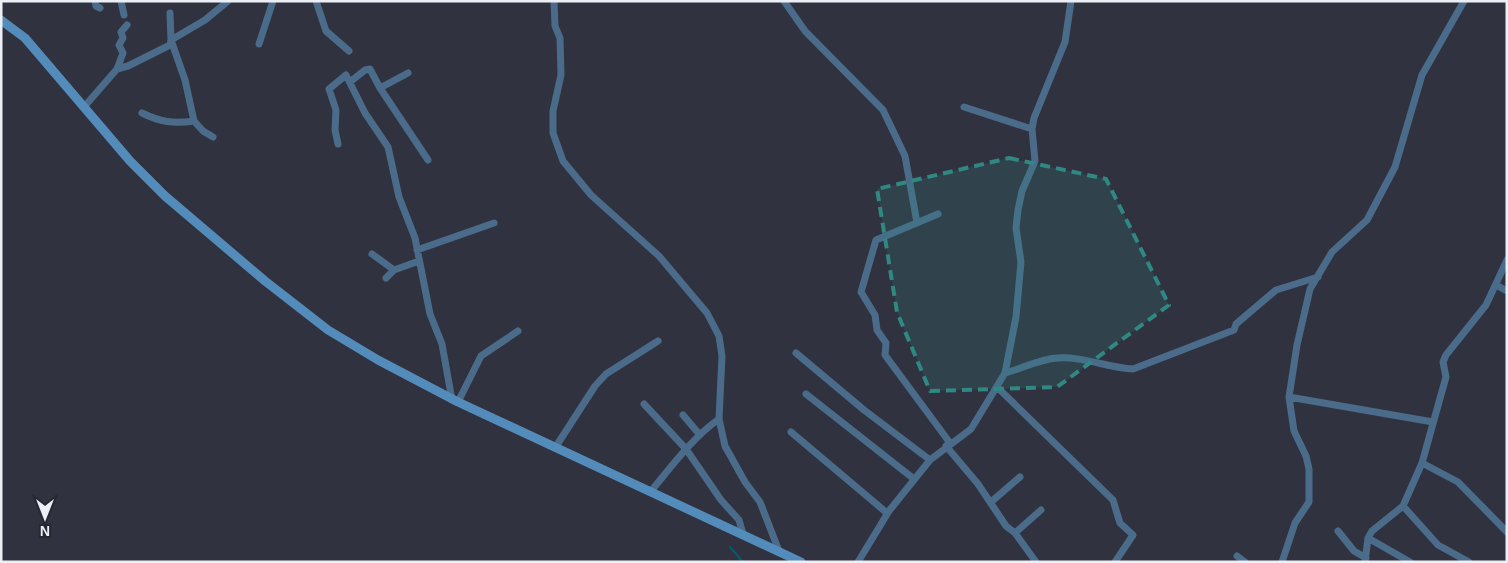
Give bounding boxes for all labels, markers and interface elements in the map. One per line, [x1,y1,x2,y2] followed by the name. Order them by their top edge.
[20,493,70,543] north arrow
[40,523,50,539] text: N

